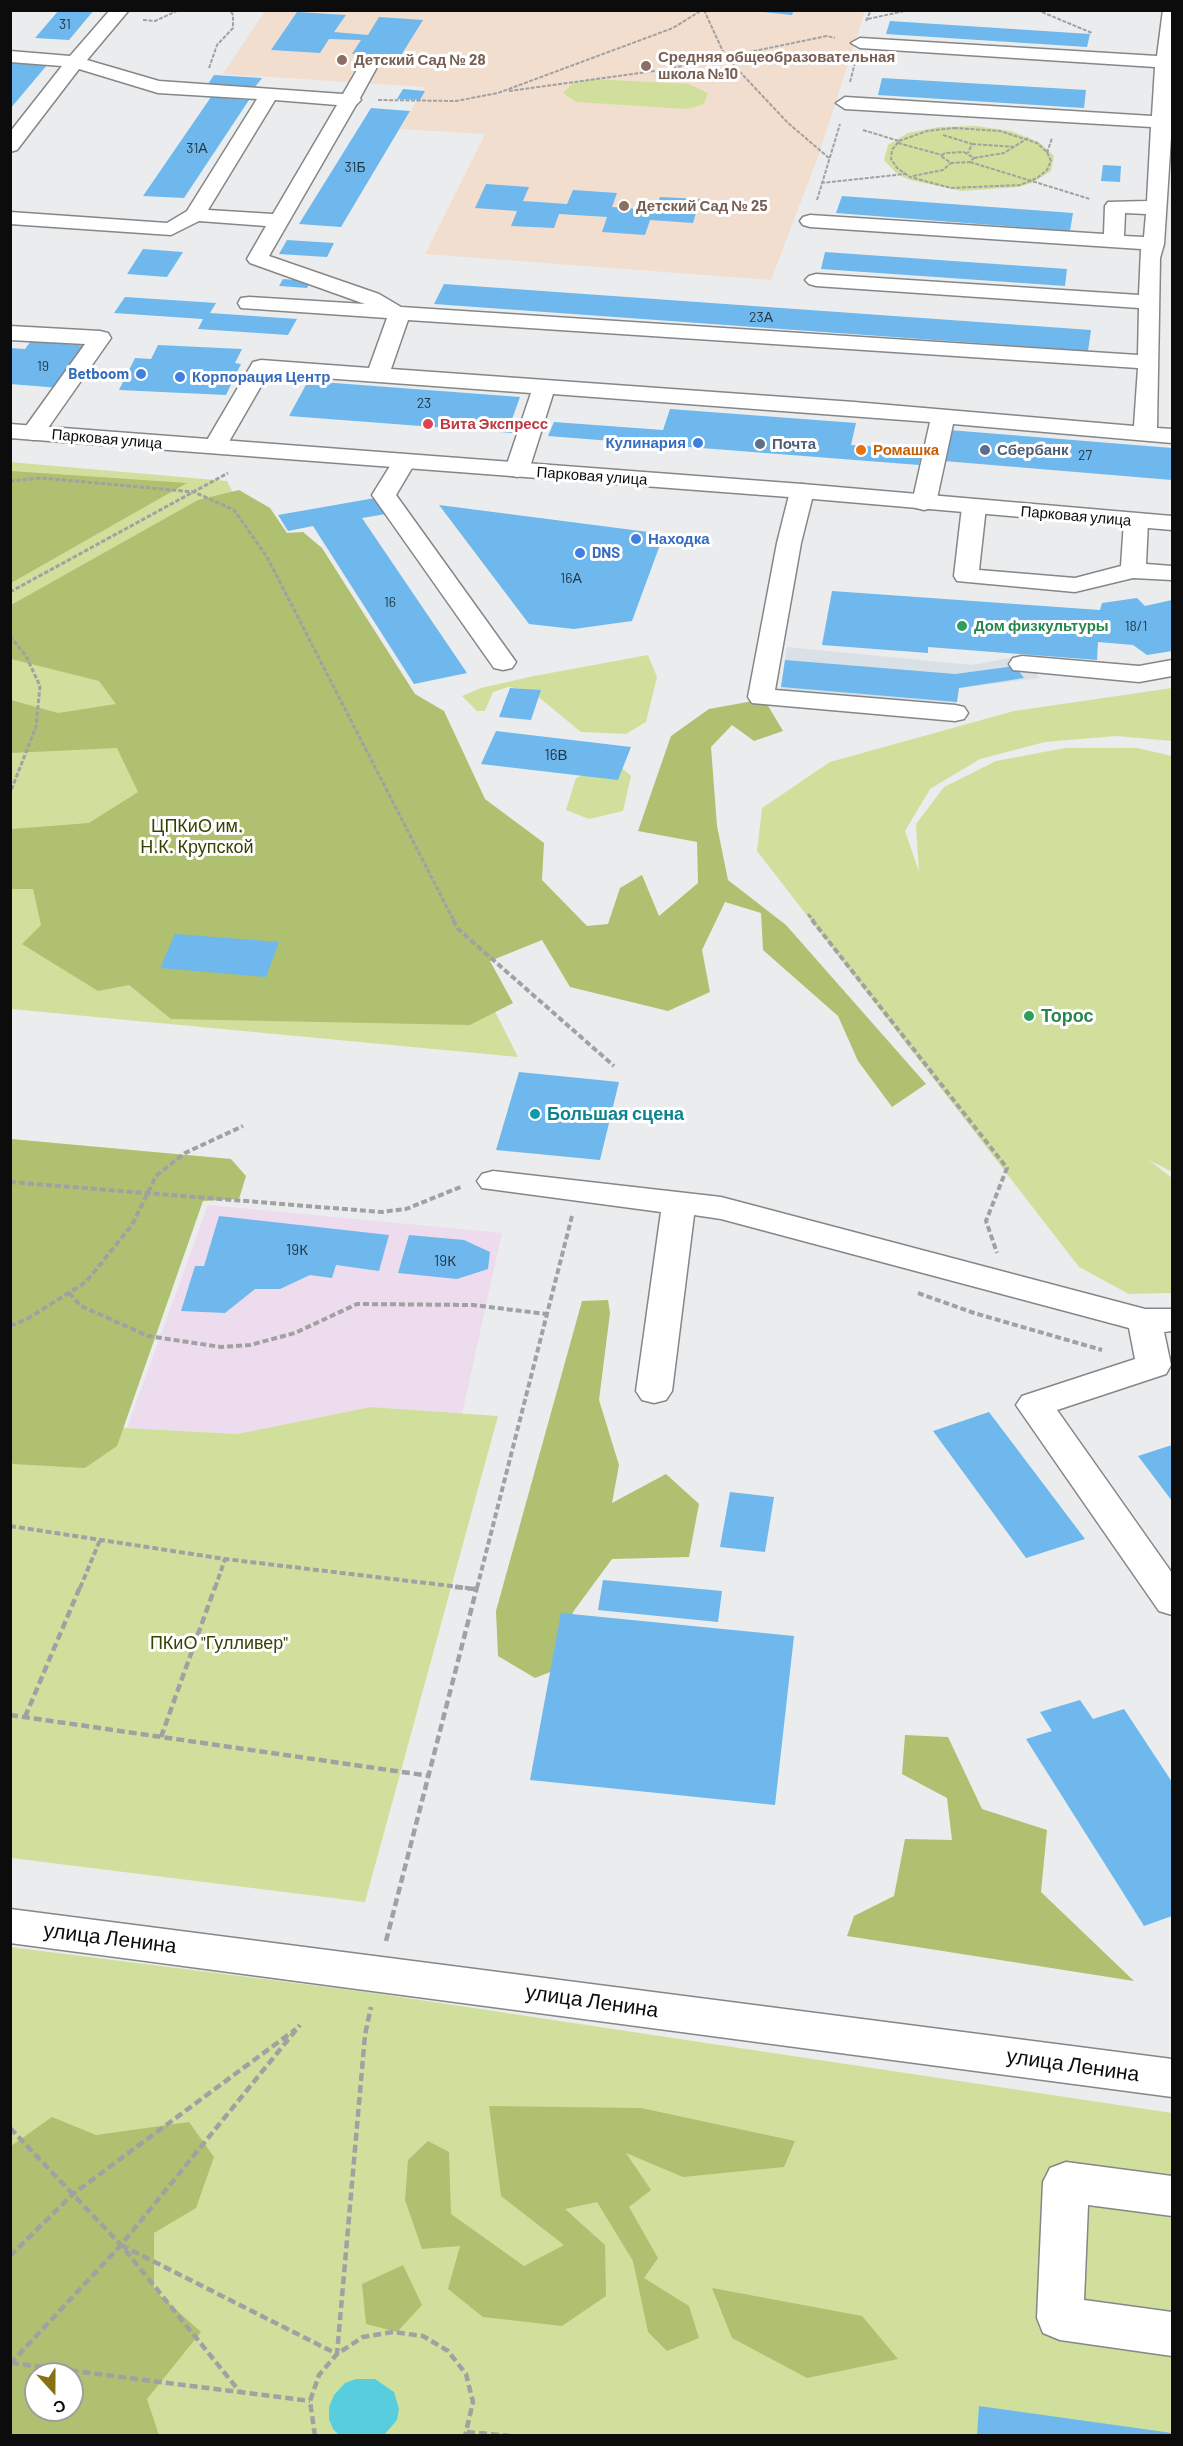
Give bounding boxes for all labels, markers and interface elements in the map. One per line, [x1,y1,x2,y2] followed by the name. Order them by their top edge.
[59,16,71,32] house number: 31
[658,48,895,83] place label: Средняя общеобразовательная школа №10
[354,51,486,69] place label: Детский Сад № 28
[335,53,349,67] marker: Детский Сад № 28
[639,59,653,73] marker: Средняя общеобразовательная школа №10
[186,140,208,156] house number: 31А
[344,159,366,175] house number: 31Б
[636,197,768,215] place label: Детский Сад № 25
[617,199,631,213] marker: Детский Сад № 25
[749,309,773,325] house number: 23А
[37,358,49,374] house number: 19
[68,365,129,383] place label: Betboom
[134,367,148,381] marker: Betboom
[192,368,330,386] place label: Корпорация Центр
[173,370,187,384] marker: Корпорация Центр
[417,395,431,411] house number: 23
[440,415,548,433] place label: Вита Экспресс
[421,417,435,431] marker: Вита Экспресс
[51,425,163,453] street label: Парковая улица
[605,434,686,452] place label: Кулинария
[772,435,816,453] place label: Почта
[691,436,705,450] marker: Кулинария
[753,437,767,451] marker: Почта
[873,441,939,459] place label: Ромашка
[997,441,1069,459] place label: Сбербанк
[854,443,868,457] marker: Ромашка
[978,443,992,457] marker: Сбербанк
[1078,447,1092,463] house number: 27
[536,463,648,489] street label: Парковая улица
[1020,502,1132,530] street label: Парковая улица
[648,530,709,548] place label: Находка
[629,532,643,546] marker: Находка
[592,544,620,562] place label: DNS
[573,546,587,560] marker: DNS
[560,570,582,586] house number: 16А
[384,594,396,610] house number: 16
[974,617,1109,635] place label: Дом физкультуры
[1125,618,1147,634] house number: 18/1
[955,619,969,633] marker: Дом физкультуры
[545,746,567,764] house number: 16В
[140,815,254,858] park label: ЦПКиО им. Н.К. Крупской
[1041,1005,1094,1027] place label: Торос
[1022,1009,1036,1023] marker: Торос
[547,1103,684,1125] place label: Большая сцена
[528,1107,542,1121] marker: Большая сцена
[286,1241,308,1259] house number: 19К
[434,1252,456,1270] house number: 19К
[150,1632,288,1654] park label: ПКиО "Гулливер"
[42,1917,178,1959] street label: улица Ленина
[524,1979,660,2023] street label: улица Ленина
[1005,2043,1141,2087] street label: улица Ленина
[24,2362,84,2422] north arrow
[51,2396,69,2418] text: С

